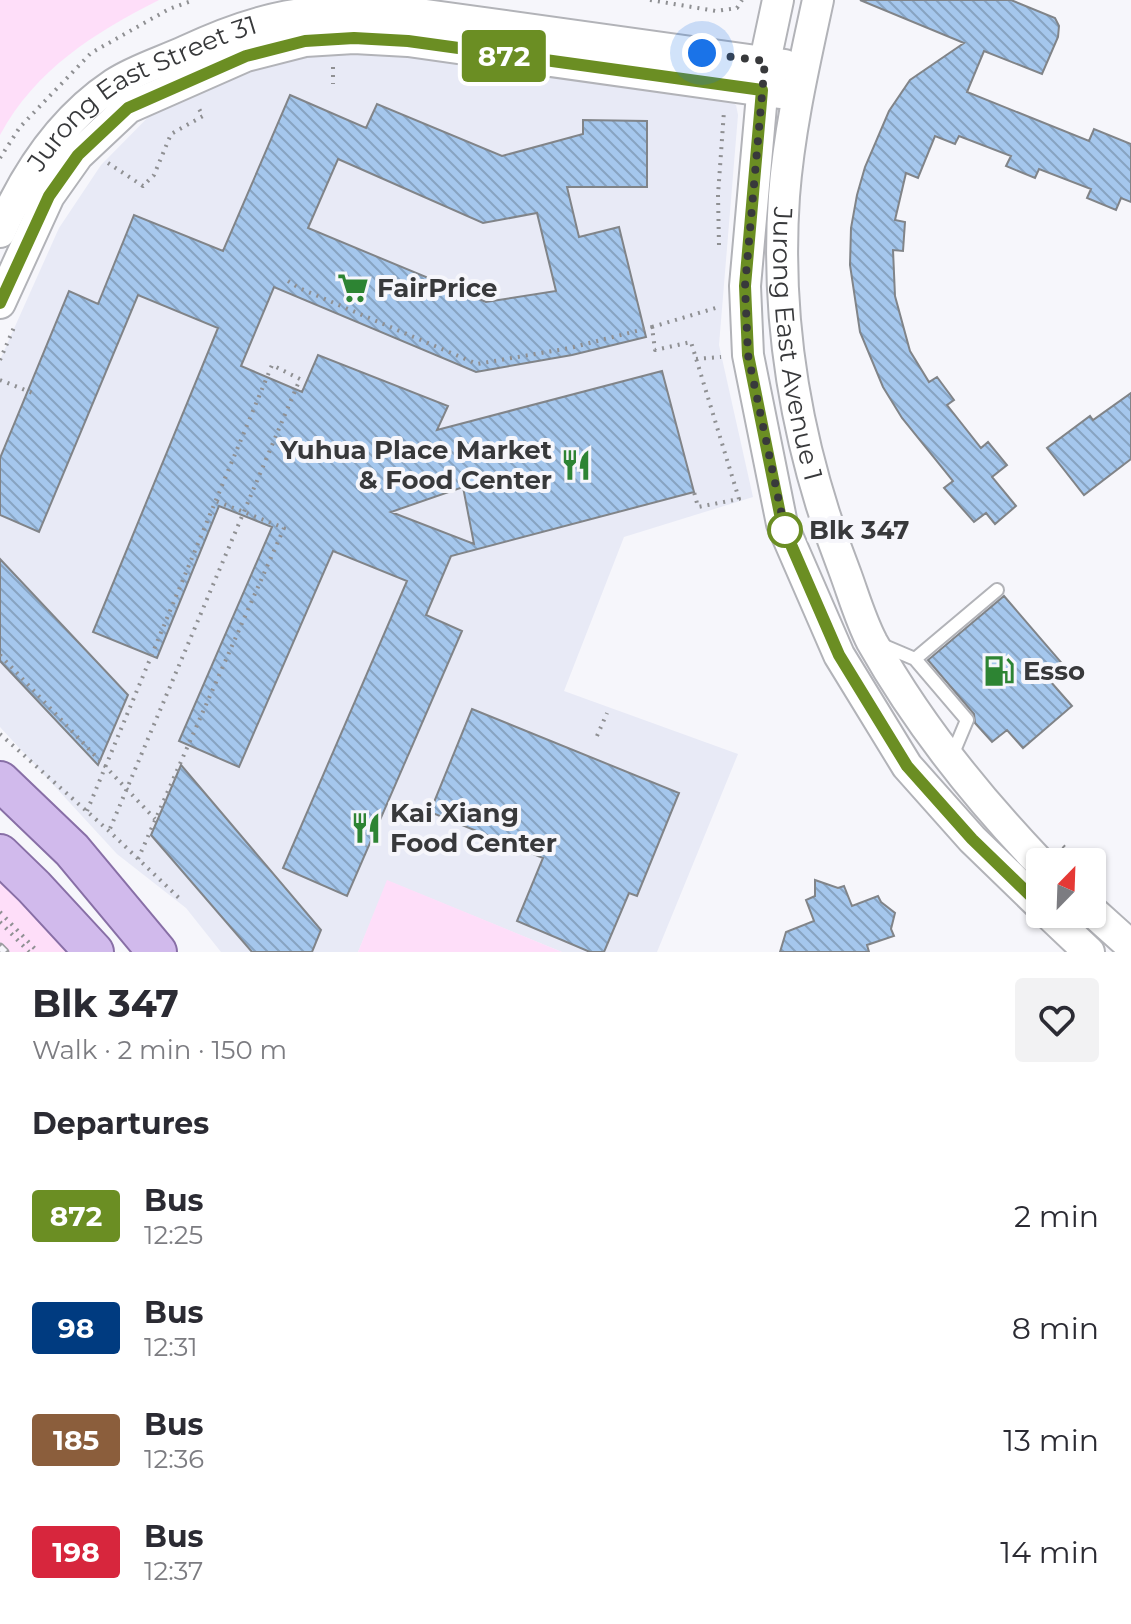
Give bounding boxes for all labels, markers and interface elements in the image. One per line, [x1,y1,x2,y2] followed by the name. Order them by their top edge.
[20,9,260,178] street label: Jurong East Street 31
[458,30,550,82] line badge: 872
[682,33,722,73] your location
[478,39,530,73] text: 872
[766,205,830,484] street label: Jurong East Avenue 1
[336,271,370,305] supermarket icon: FairPrice
[377,272,497,304] place label: FairPrice
[279,434,552,496] place label: Yuhua Place Market & Food Center
[559,448,593,482] restaurant icon: Yuhua Place Market & Food Center
[768,513,802,547] marker: Blk 347
[809,514,909,546] place label: Blk 347
[982,654,1016,688] fuel station icon: Esso
[1023,655,1085,687] place label: Esso
[390,797,557,859] place label: Kai Xiang Food Center
[349,811,383,845] restaurant icon: Kai Xiang Food Center
[1026,848,1106,928] north arrow
[1026,848,1106,928] map controls
[1015,978,1099,1062] button: heart
[32,980,179,1027] text: Blk 347
[32,1034,287,1066] text: Walk · 2 min · 150 m
[32,1105,209,1142] text: Departures
[144,1182,204,1219] text: Bus
[1014,1198,1099,1235] text: 2 min
[50,1199,102,1233] text: 872
[144,1219,203,1251] text: 12:25
[144,1294,204,1331] text: Bus
[1012,1310,1099,1347] text: 8 min
[58,1311,94,1345] text: 98
[144,1331,198,1363] text: 12:31
[144,1406,204,1443] text: Bus
[1003,1422,1099,1459] text: 13 min
[53,1423,99,1457] text: 185
[144,1443,204,1475] text: 12:36
[144,1518,204,1555] text: Bus
[1000,1534,1099,1571] text: 14 min
[52,1535,100,1569] text: 198
[144,1555,203,1587] text: 12:37

